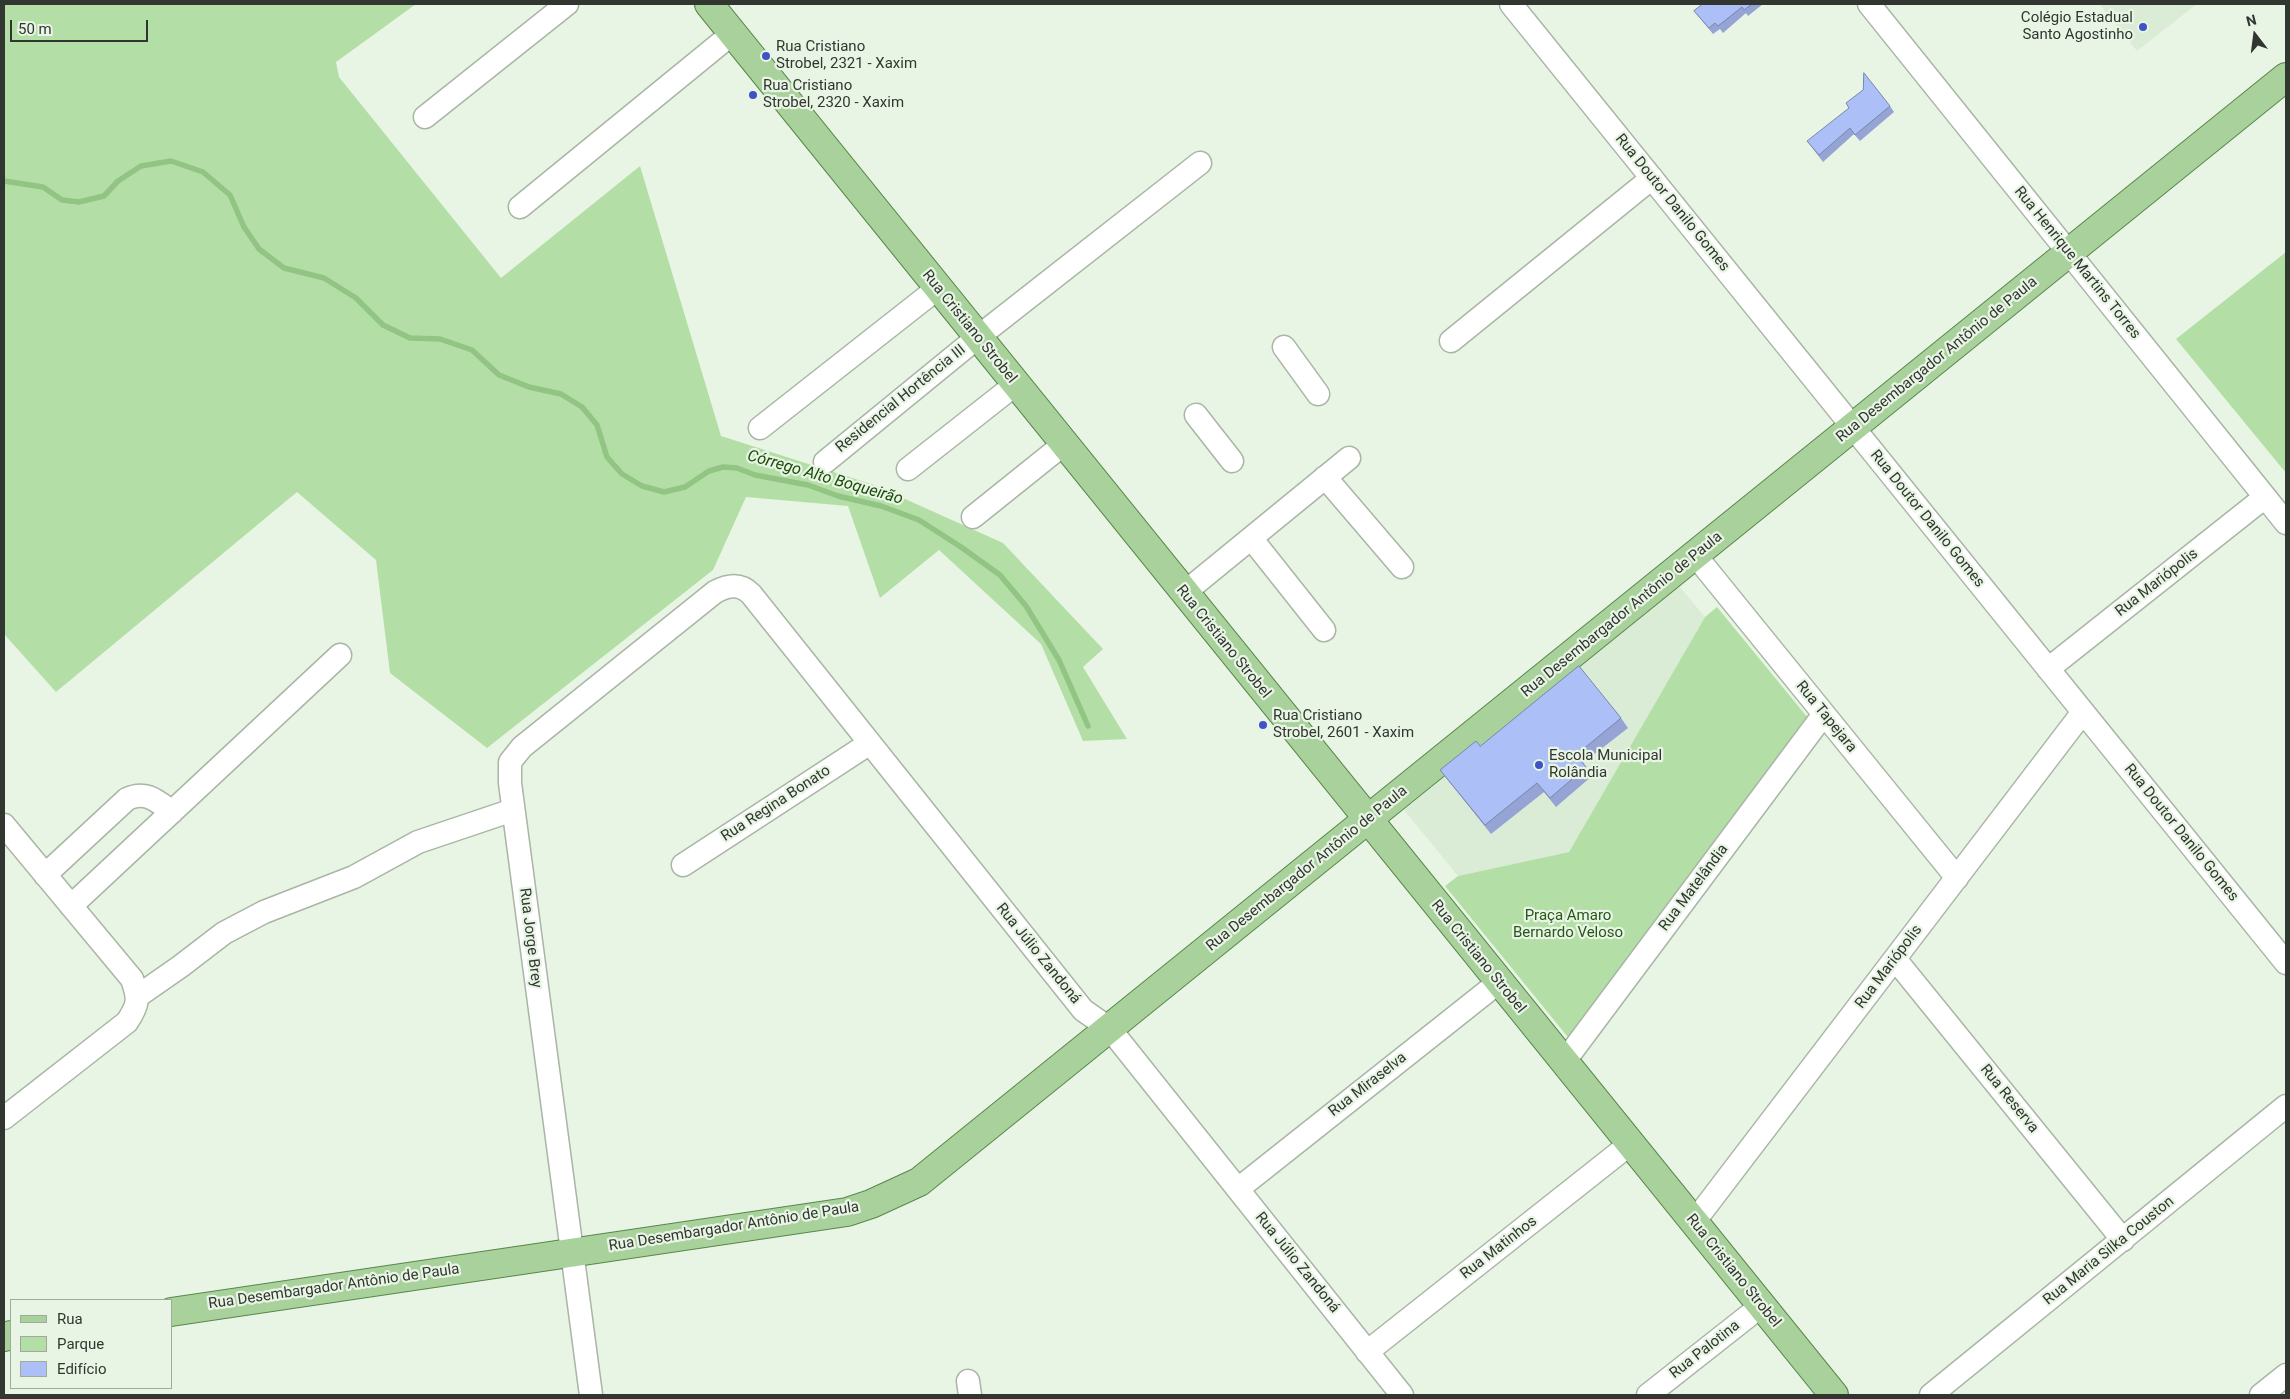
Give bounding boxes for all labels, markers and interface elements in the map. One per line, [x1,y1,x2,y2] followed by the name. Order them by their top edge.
[2021,9,2133,44] place label: Colégio Estadual Santo Agostinho
[12,10,150,42] scale bar
[2230,10,2280,60] north arrow
[2244,12,2258,30] text: N
[18,20,52,38] text: 50 m
[2137,21,2149,33] marker: Colégio Estadual Santo Agostinho
[776,38,917,73] place label: Rua Cristiano Strobel, 2321 - Xaxim
[760,50,772,62] marker: Rua Cristiano Strobel, 2321 - Xaxim
[763,77,904,112] place label: Rua Cristiano Strobel, 2320 - Xaxim
[747,89,759,101] marker: Rua Cristiano Strobel, 2320 - Xaxim
[1611,131,1733,275] street label: Rua Doutor Danilo Gomes
[2010,183,2144,343] street label: Rua Henrique Martins Torres
[918,267,1020,387] street label: Rua Cristiano Strobel
[1833,273,2041,447] street label: Rua Desembargador Antônio de Paula
[832,341,970,457] street label: Residencial Hortência III
[745,447,905,509] water label: Córrego Alto Boqueirão
[1866,447,1988,591] street label: Rua Doutor Danilo Gomes
[1518,528,1726,702] street label: Rua Desembargador Antônio de Paula
[2112,545,2202,621] street label: Rua Mariópolis
[1172,582,1274,702] street label: Rua Cristiano Strobel
[1792,678,1860,756] street label: Rua Tapejara
[1273,707,1414,742] place label: Rua Cristiano Strobel, 2601 - Xaxim
[1257,719,1269,731] marker: Rua Cristiano Strobel, 2601 - Xaxim
[1549,747,1662,782] place label: Escola Municipal Rolândia
[1533,759,1545,771] marker: Escola Municipal Rolândia
[2120,761,2242,905] street label: Rua Doutor Danilo Gomes
[718,762,834,846] street label: Rua Regina Bonato
[1203,782,1411,956] street label: Rua Desembargador Antônio de Paula
[1656,841,1732,935] street label: Rua Matelândia
[515,887,545,989] street label: Rua Jorge Brey
[1427,897,1529,1017] street label: Rua Cristiano Strobel
[992,900,1084,1008] street label: Rua Júlio Zandoná
[1513,907,1623,942] park label: Praça Amaro Bernardo Veloso
[1852,922,1926,1012] street label: Rua Mariópolis
[1326,1049,1410,1121] street label: Rua Miraselva
[1976,1061,2042,1137] street label: Rua Reserva
[2040,1193,2178,1309] street label: Rua Maria Silka Couston
[607,1198,861,1256] street label: Rua Desembargador Antônio de Paula
[1251,1209,1343,1317] street label: Rua Júlio Zandoná
[1682,1211,1784,1331] street label: Rua Cristiano Strobel
[1457,1213,1541,1283] street label: Rua Matinhos
[207,1260,461,1314] street label: Rua Desembargador Antônio de Paula
[10,1299,172,1389] legend
[57,1310,83,1328] text: Rua
[1666,1317,1744,1383] street label: Rua Palotina
[57,1335,104,1353] text: Parque
[57,1360,106,1378] text: Edifício

